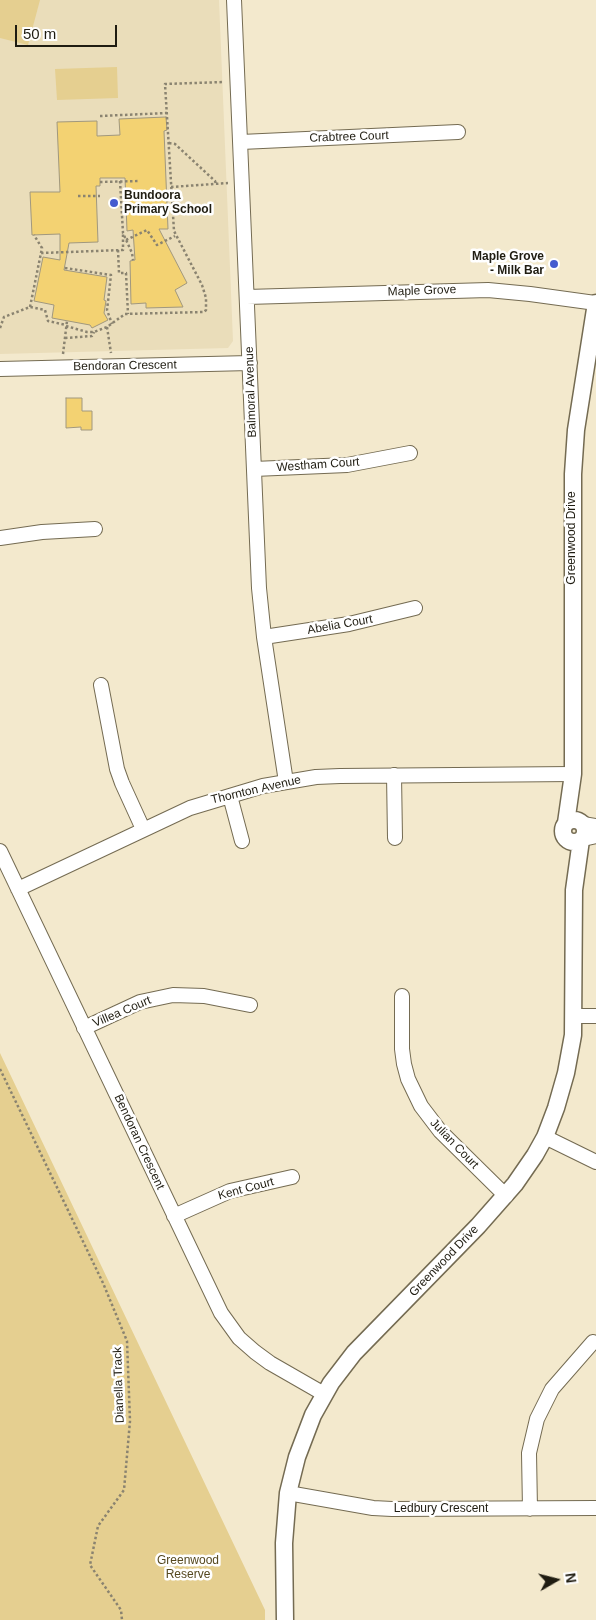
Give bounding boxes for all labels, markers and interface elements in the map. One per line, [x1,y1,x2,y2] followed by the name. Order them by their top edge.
[18,15,120,47] scale bar
[23,25,56,42] text: 50 m
[309,128,389,146] street label: Crabtree Court
[124,189,212,217] place label: Bundoora Primary School
[108,197,120,209] marker: Bundoora Primary School
[472,250,544,278] place label: Maple Grove - Milk Bar
[548,258,560,270] marker: Maple Grove - Milk Bar
[387,283,457,299] street label: Maple Grove
[242,346,260,438] street label: Balmoral Avenue
[73,358,177,374] street label: Bendoran Crescent
[276,455,360,475] street label: Westham Court
[565,491,579,585] street label: Greenwood Drive
[306,612,374,638] street label: Abelia Court
[210,773,302,807] street label: Thornton Avenue
[91,993,153,1031] street label: Villea Court
[111,1092,167,1192] street label: Bendoran Crescent
[427,1116,481,1172] street label: Julian Court
[216,1175,276,1203] street label: Kent Court
[406,1222,482,1300] street label: Greenwood Drive
[110,1347,128,1423] street label: Dianella Track
[394,1502,488,1516] street label: Ledbury Crescent
[157,1554,219,1582] park label: Greenwood Reserve
[531,1555,581,1605] north arrow
[562,1572,579,1584] text: N

